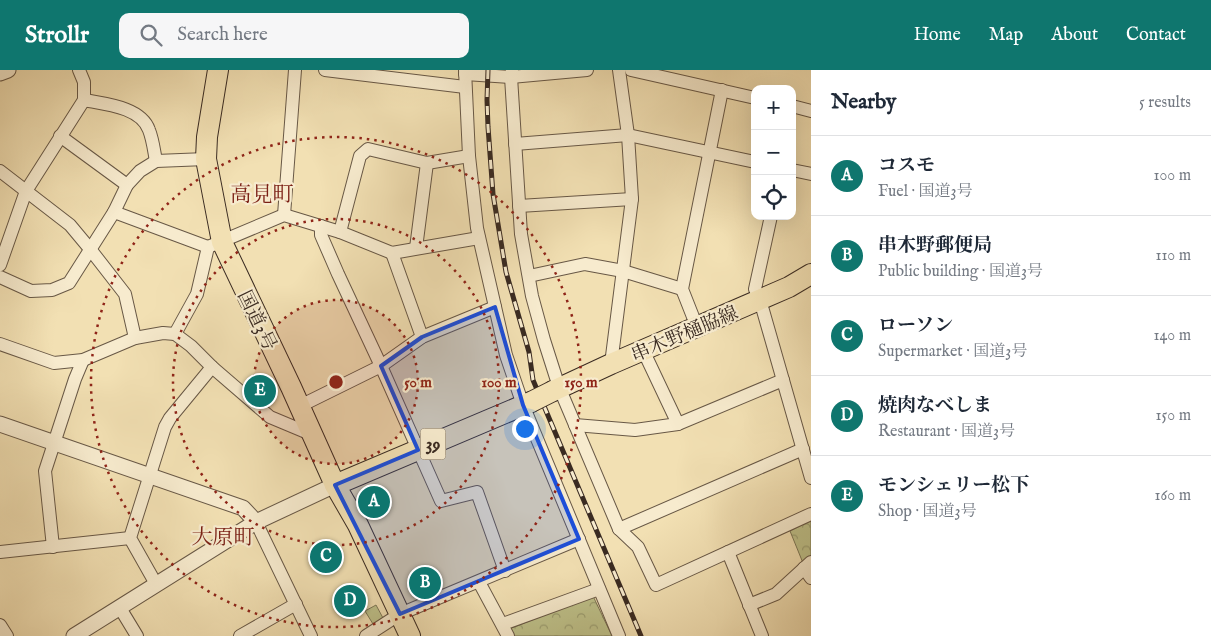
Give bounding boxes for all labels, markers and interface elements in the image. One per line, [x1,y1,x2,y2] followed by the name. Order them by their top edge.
[119,13,469,58] search box
[25,20,89,51] text: Strollr
[137,21,165,49] icon: search
[177,23,268,47] text: Search here
[914,24,961,47] text: Home
[989,24,1023,47] text: Map
[1051,24,1098,47] text: About
[1126,24,1186,47] text: Contact
[751,85,796,220] map controls
[751,85,796,130] button: +
[831,89,896,116] text: Nearby
[1139,93,1191,113] text: 5 results
[751,130,796,175] button: −
[878,154,935,178] text: コスモ
[842,166,852,186] text: A
[1154,166,1191,186] text: 100 m
[751,175,796,220] button: locate
[231,182,294,209] district label: 高見町
[878,182,973,202] text: Fuel · 国道3号
[878,234,992,258] text: 串木野郵便局
[842,246,852,266] text: B
[1155,246,1191,266] text: 110 m
[878,262,1043,282] text: Public building · 国道3号
[231,287,281,355] street label: 国道3号
[628,302,742,368] street label: 串木野樋脇線
[878,314,953,338] text: ローソン
[841,326,853,346] text: C
[1153,326,1191,346] text: 140 m
[878,342,1027,362] text: Supermarket · 国道3号
[244,372,276,410] pin: E
[327,373,345,391] centre of rings
[404,373,432,392] text: 50 m
[481,373,517,392] text: 100 m
[564,373,598,392] text: 150 m
[878,394,992,418] text: 焼肉なべしま
[841,406,853,426] text: D
[1156,406,1191,426] text: 150 m
[512,416,538,442] your location
[878,422,1015,442] text: Restaurant · 国道3号
[420,428,446,459] road number: 39
[878,474,1029,498] text: モンシェリー松下
[358,483,390,521] pin: A
[841,486,853,506] text: E
[1155,486,1191,506] text: 160 m
[878,502,976,522] text: Shop · 国道3号
[192,525,255,552] district label: 大原町
[310,538,342,576] pin: C
[409,564,441,602] pin: B
[334,582,366,620] pin: D

